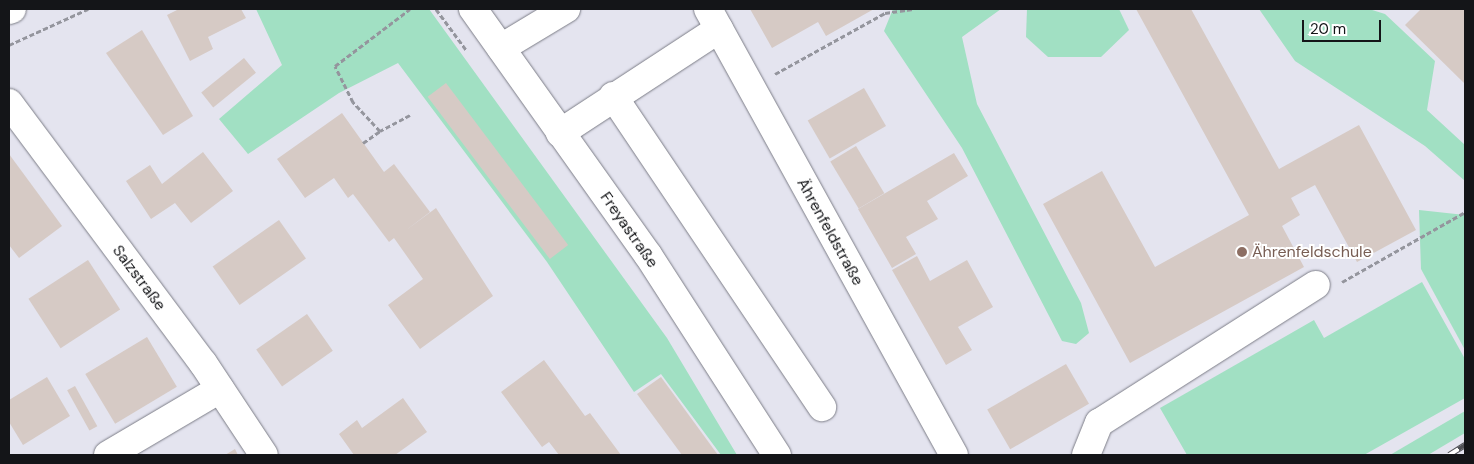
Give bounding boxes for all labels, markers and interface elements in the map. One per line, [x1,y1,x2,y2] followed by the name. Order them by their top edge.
[1304,10,1383,42] scale bar
[1310,19,1346,39] text: 20 m
[793,175,867,289] street label: Ährenfeldstraße
[596,188,662,272] street label: Freyastraße
[108,242,170,314] street label: Salzstraße
[1252,242,1372,262] place label: Ährenfeldschule
[1236,246,1248,258] marker: Ährenfeldschule

